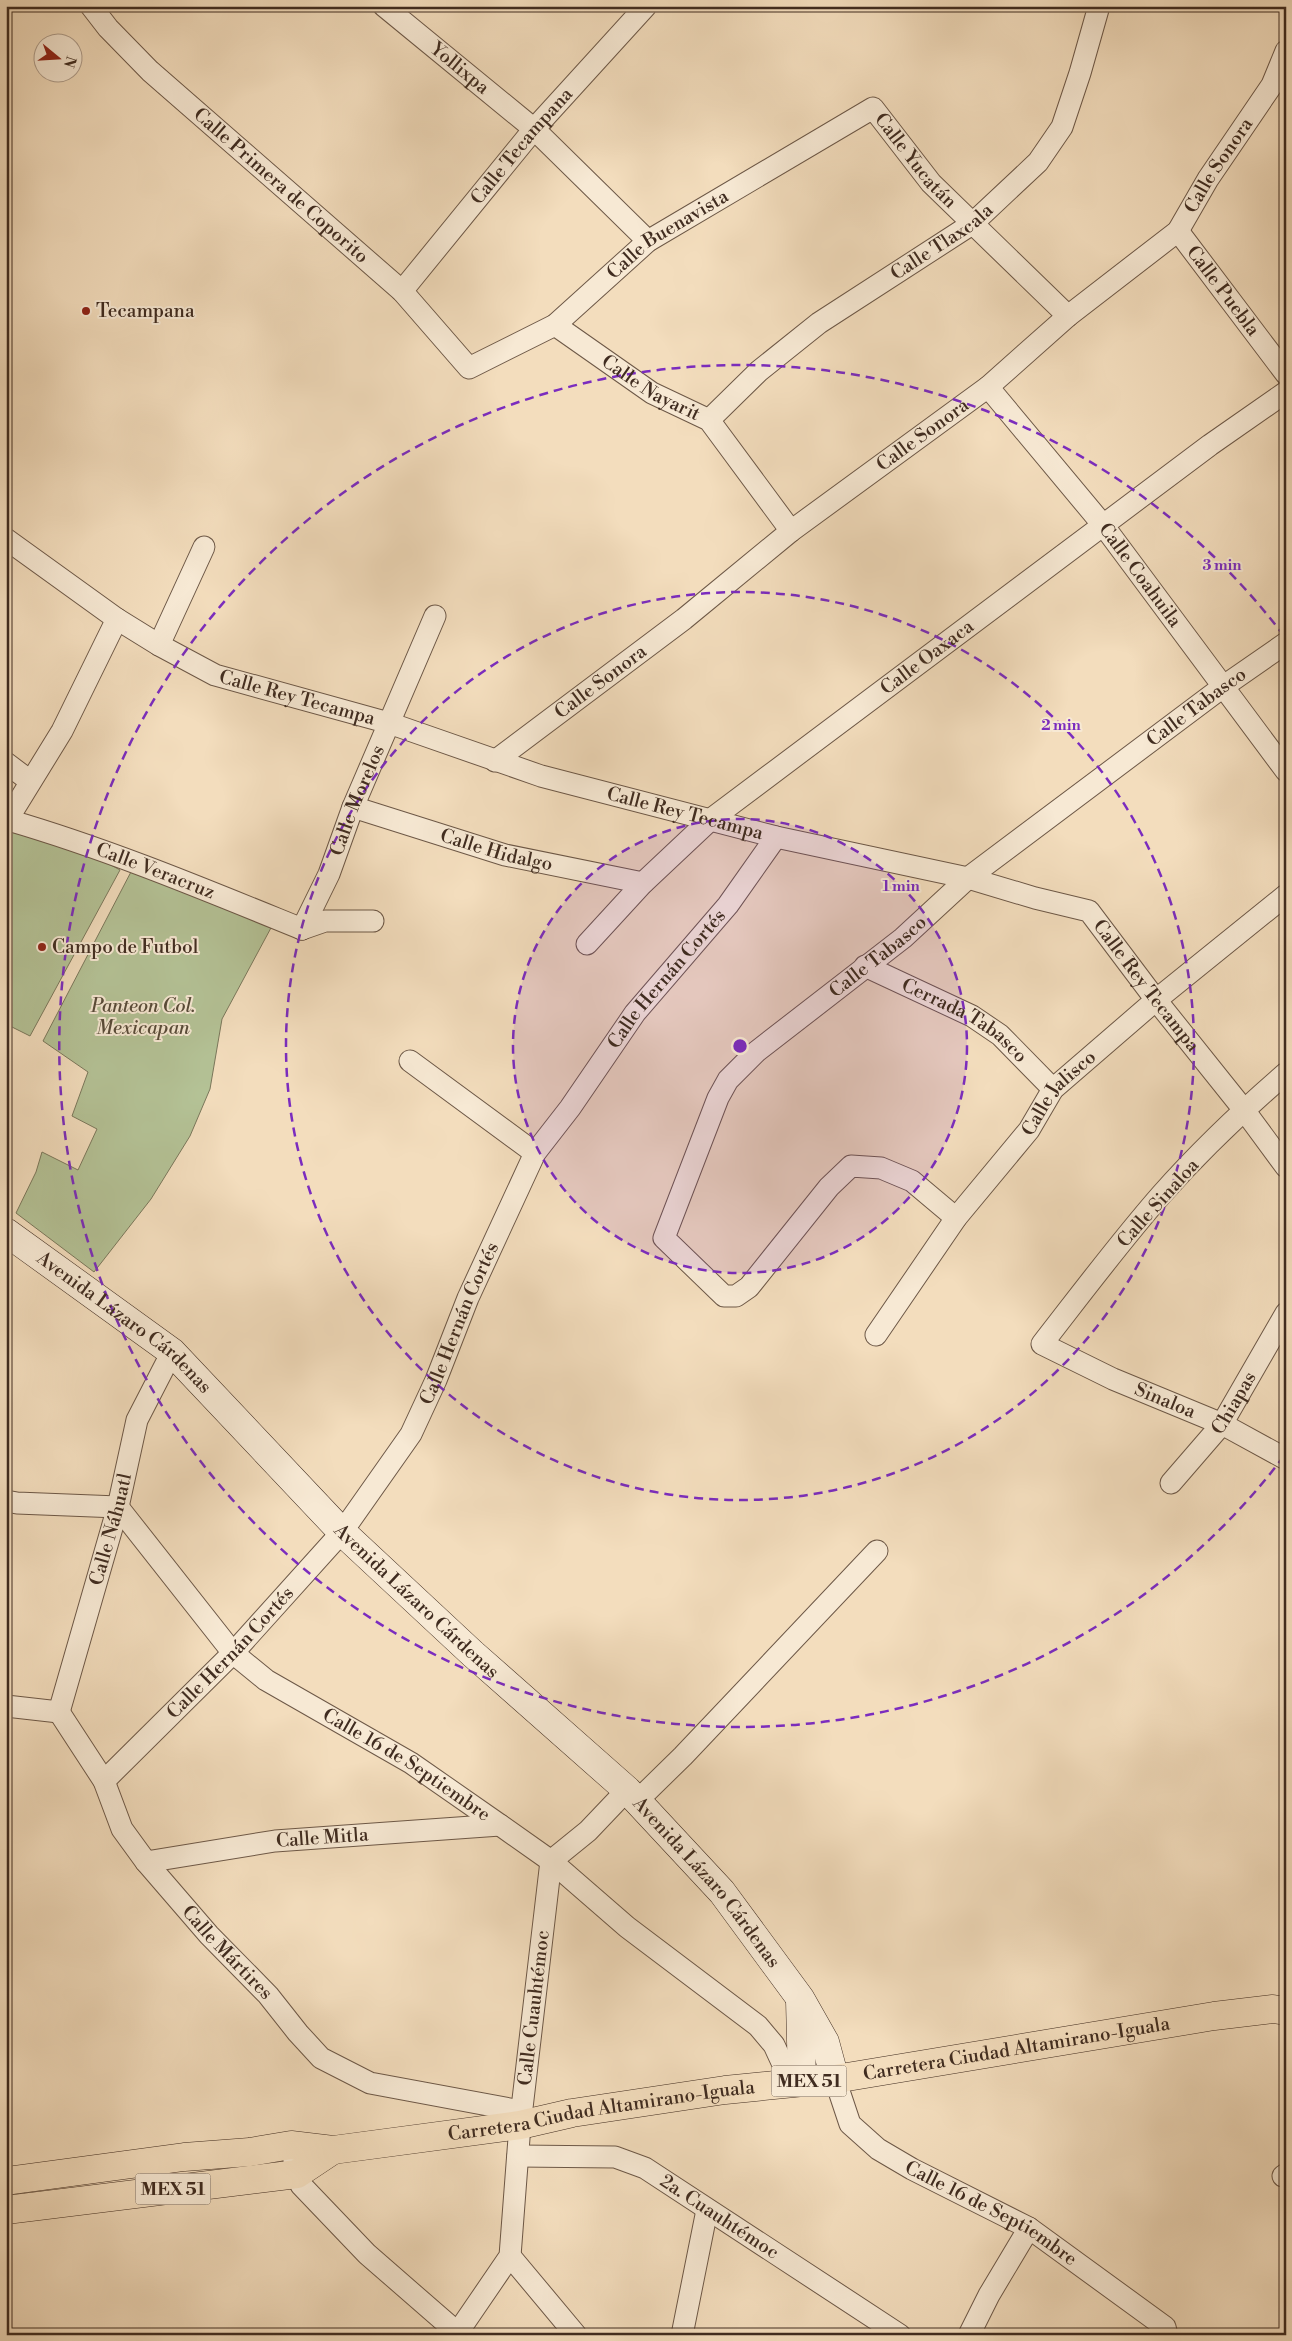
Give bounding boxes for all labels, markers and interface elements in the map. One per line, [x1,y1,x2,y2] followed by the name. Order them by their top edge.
[32,32,82,82] north arrow
[425,36,495,100] street label: Yollixpa
[59,54,80,70] text: N
[465,82,578,209] street label: Calle Tecampana
[189,103,374,268] street label: Calle Primera de Coporito
[869,108,962,213] street label: Calle Yucatán
[1179,113,1258,217] street label: Calle Sonora
[602,184,733,284] street label: Calle Buenavista
[886,198,998,286] street label: Calle Tlaxcala
[1181,241,1265,341] street label: Calle Puebla
[96,299,195,323] place label: Tecampana
[80,305,92,317] marker: Tecampana
[597,349,704,426] street label: Calle Nayarit
[872,393,974,477] street label: Calle Sonora
[1093,518,1187,632] street label: Calle Coahuila
[1202,556,1242,575] text: 3 min
[875,614,979,700] street label: Calle Oaxaca
[550,639,652,724] street label: Calle Sonora
[1142,662,1251,752] street label: Calle Tabasco
[216,665,378,731] street label: Calle Rey Tecampa
[1041,716,1081,735] text: 2 min
[324,741,390,859] street label: Calle Morelos
[604,782,766,845] street label: Calle Rey Tecampa
[437,823,555,876] street label: Calle Hidalgo
[93,837,218,904] street label: Calle Veracruz
[882,877,920,896] text: 1 min
[602,904,731,1053] street label: Calle Hernán Cortés
[824,910,932,1003] street label: Calle Tabasco
[1088,915,1205,1057] street label: Calle Rey Tecampa
[52,935,199,959] place label: Campo de Futbol
[36,941,48,953] marker: Campo de Futbol
[898,973,1033,1068] street label: Cerrada Tabasco
[90,994,195,1040] park label: Panteon Col. Mexicapan
[731,1037,749,1055] centre of rings
[1016,1045,1101,1140] street label: Calle Jalisco
[1112,1153,1204,1252] street label: Calle Sinaloa
[414,1238,504,1409] street label: Calle Hernán Cortés
[31,1245,217,1398] street label: Avenida Lázaro Cárdenas
[1206,1367,1262,1440] street label: Chiapas
[1131,1377,1200,1424] street label: Sinaloa
[84,1471,137,1588] street label: Calle Náhuatl
[328,1518,504,1684] street label: Avenida Lázaro Cárdenas
[162,1582,299,1724] street label: Calle Hernán Cortés
[318,1703,495,1827] street label: Calle 16 de Septiembre
[627,1791,786,1973] street label: Avenida Lázaro Cárdenas
[275,1822,370,1853] street label: Calle Mitla
[177,1900,278,2005] street label: Calle Mártires
[513,1929,555,2087] street label: Calle Cuauhtémoc
[861,2011,1172,2086] street label: Carretera Ciudad Altamirano-Iguala
[772,2066,846,2096] road number: MEX 51
[446,2075,756,2147] street label: Carretera Ciudad Altamirano-Iguala
[901,2155,1082,2271] street label: Calle 16 de Septiembre
[655,2169,784,2264] street label: 2a. Cuauhtémoc
[136,2174,210,2204] road number: MEX 51

